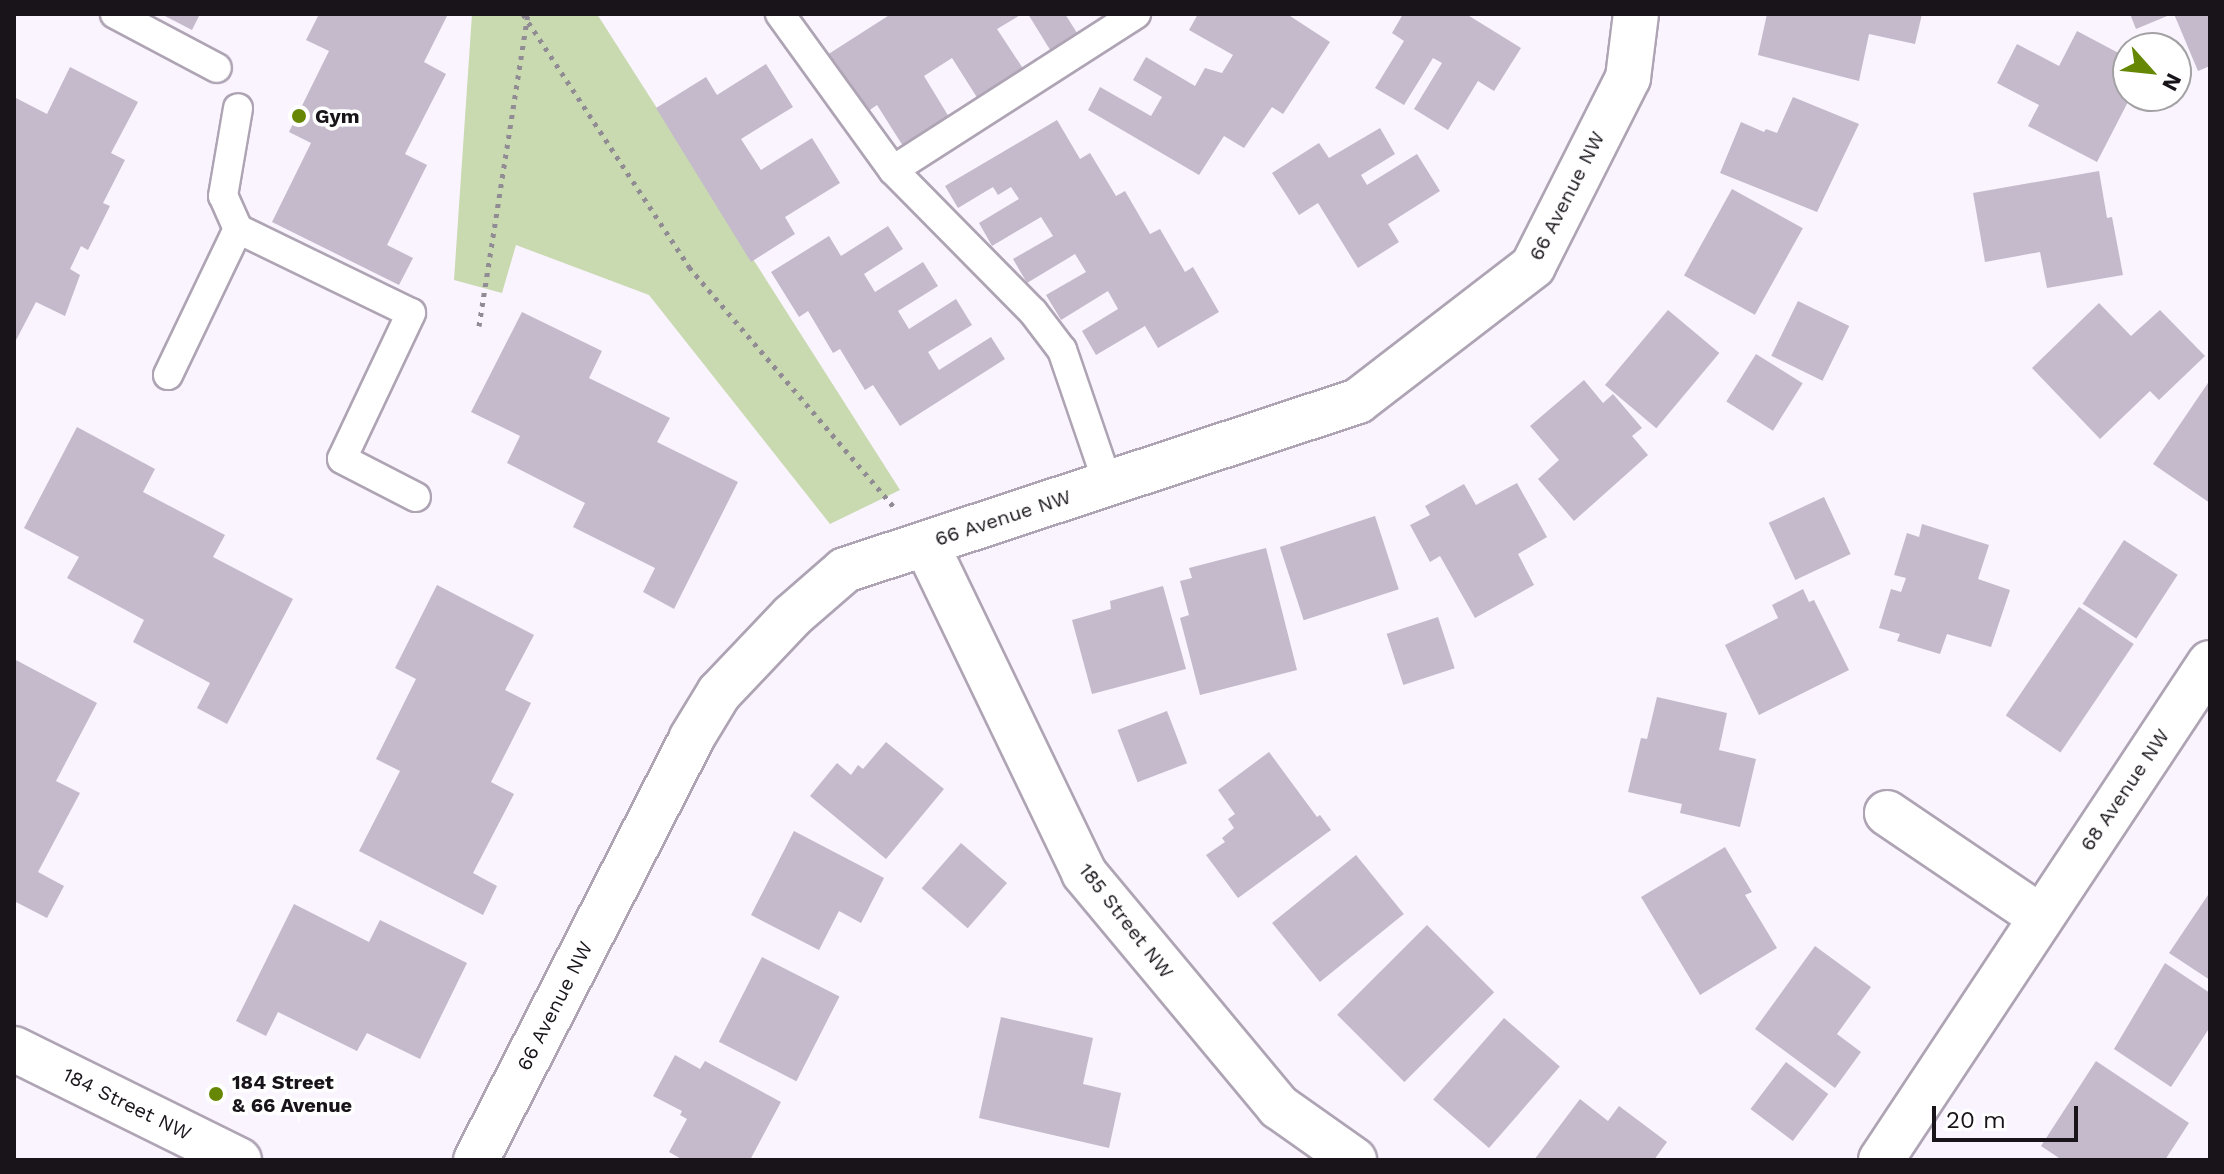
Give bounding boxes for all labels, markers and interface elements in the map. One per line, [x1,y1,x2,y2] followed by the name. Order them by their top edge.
[2112,32,2192,112] north arrow
[2157,69,2187,95] text: N
[315,104,359,128] place label: Gym
[290,107,308,125] marker: Gym
[1524,127,1610,265] street label: 66 Avenue NW
[931,485,1075,551] street label: 66 Avenue NW
[2075,724,2175,856] street label: 68 Avenue NW
[1074,859,1178,983] street label: 185 Street NW
[512,937,598,1075] street label: 66 Avenue NW
[59,1063,195,1145] street label: 184 Street NW
[232,1070,353,1117] place label: 184 Street & 66 Avenue
[207,1085,225,1103] marker: 184 Street & 66 Avenue
[1936,1090,2082,1140] scale bar
[1946,1106,2006,1134] text: 20 m

